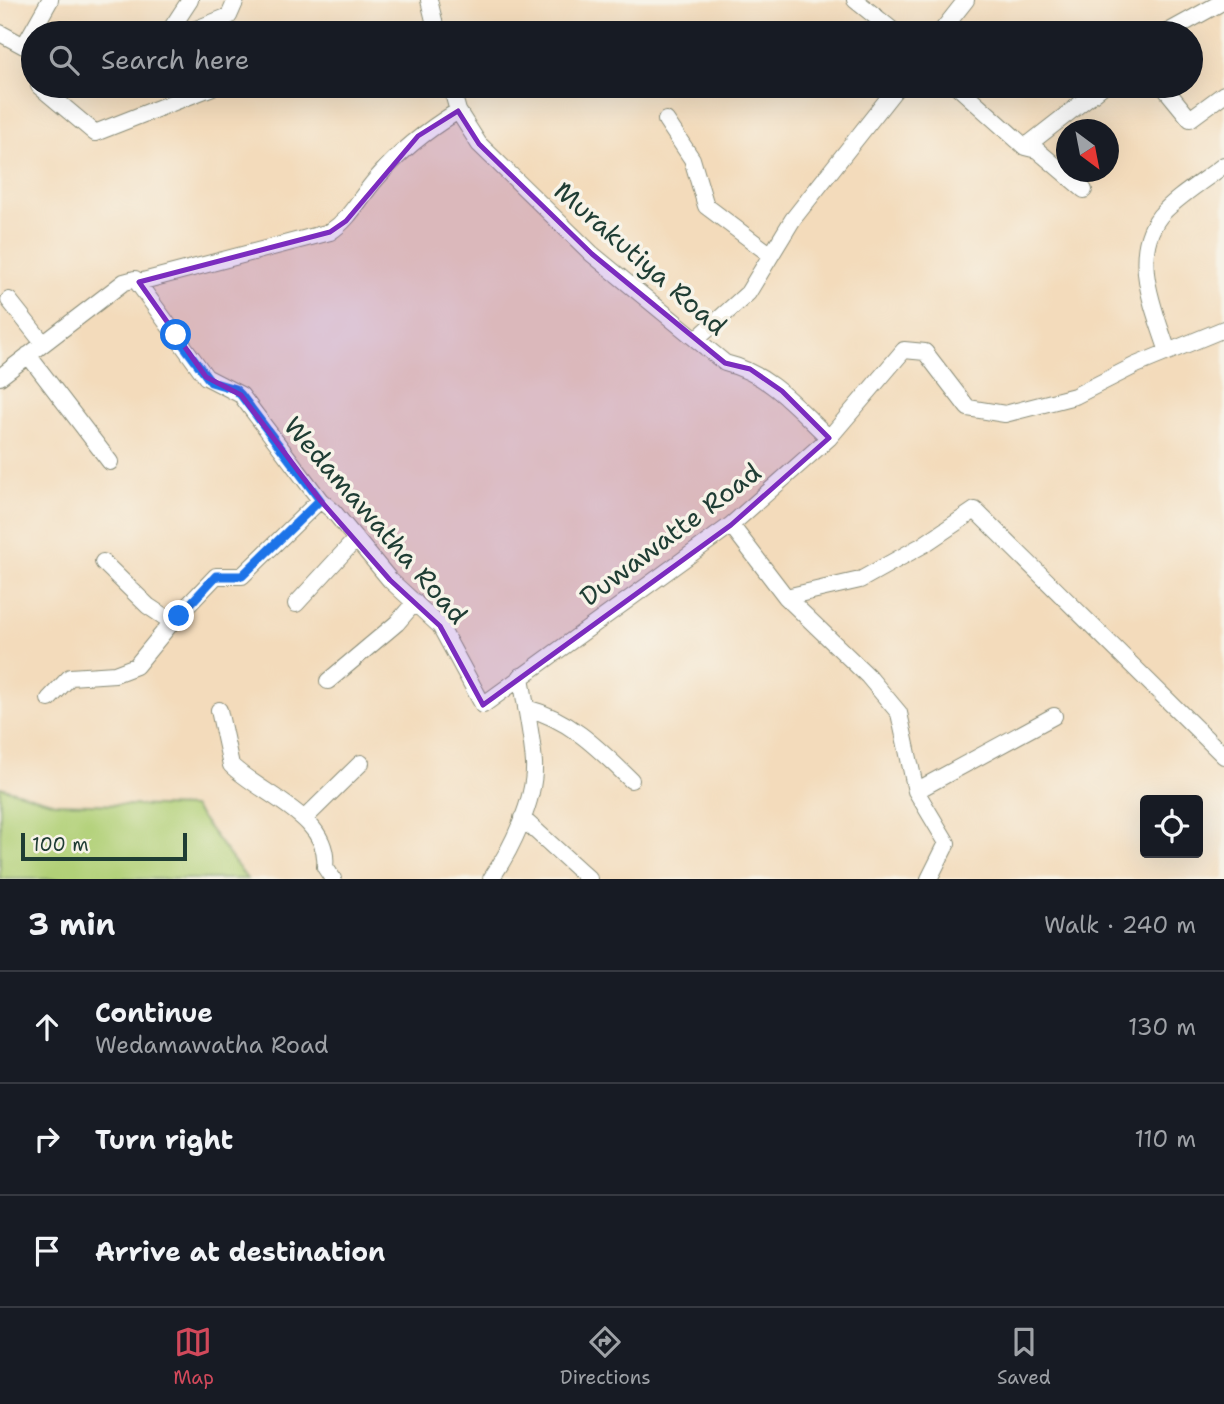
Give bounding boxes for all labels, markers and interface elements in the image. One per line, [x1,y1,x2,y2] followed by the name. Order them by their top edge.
[21,21,1203,98] search box
[45,41,83,79] icon: search
[101,42,250,77] text: Search here
[1056,119,1119,182] north arrow
[547,173,735,343] street label: Murakutiya Road
[160,319,191,350] route start
[276,409,476,631] street label: Wedamawatha Road
[572,454,768,614] street label: Duwawatte Road
[163,600,194,631] route end
[1140,795,1203,858] map controls
[1140,795,1203,858] button: locate
[21,830,187,862] scale bar
[32,832,89,857] text: 100 m
[28,904,115,945] text: 3 min
[1044,910,1196,940] text: Walk · 240 m
[95,995,213,1030] text: Continue
[28,1008,66,1046] icon: ahead
[1128,1012,1196,1042] text: 130 m
[95,1030,329,1060] text: Wedamawatha Road
[28,1120,66,1158] icon: right
[95,1122,233,1157] text: Turn right
[1134,1124,1196,1154] text: 110 m
[28,1232,66,1270] icon: arrive
[95,1234,385,1269] text: Arrive at destination
[173,1323,214,1390] tab: Map
[560,1323,651,1390] tab: Directions
[997,1323,1051,1390] tab: Saved

